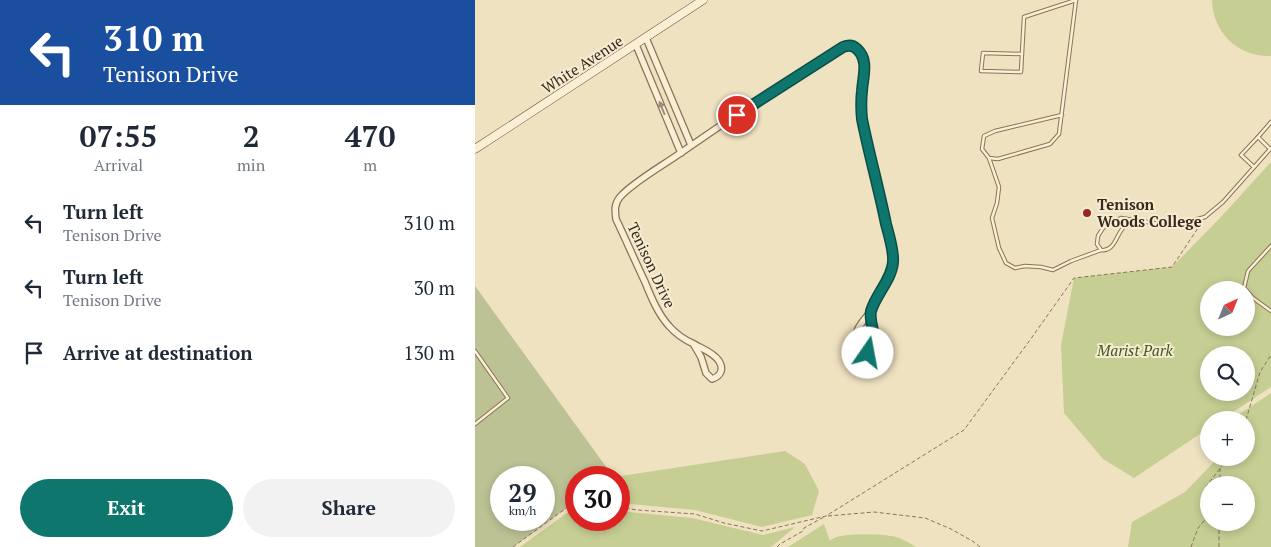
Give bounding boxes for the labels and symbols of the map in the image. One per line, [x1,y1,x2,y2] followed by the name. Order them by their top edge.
[538,30,626,98] street label: White Avenue
[716,94,758,136] pin
[658,100,666,115] one-way arrow
[1097,194,1202,231] place label: Tenison Woods College
[1081,207,1093,219] marker: Tenison Woods College
[623,219,681,311] street label: Tenison Drive
[1200,281,1255,336] north arrow
[841,326,893,378] position arrow
[1096,340,1173,360] park label: Marist Park
[565,466,630,531] speed limit sign: 30

